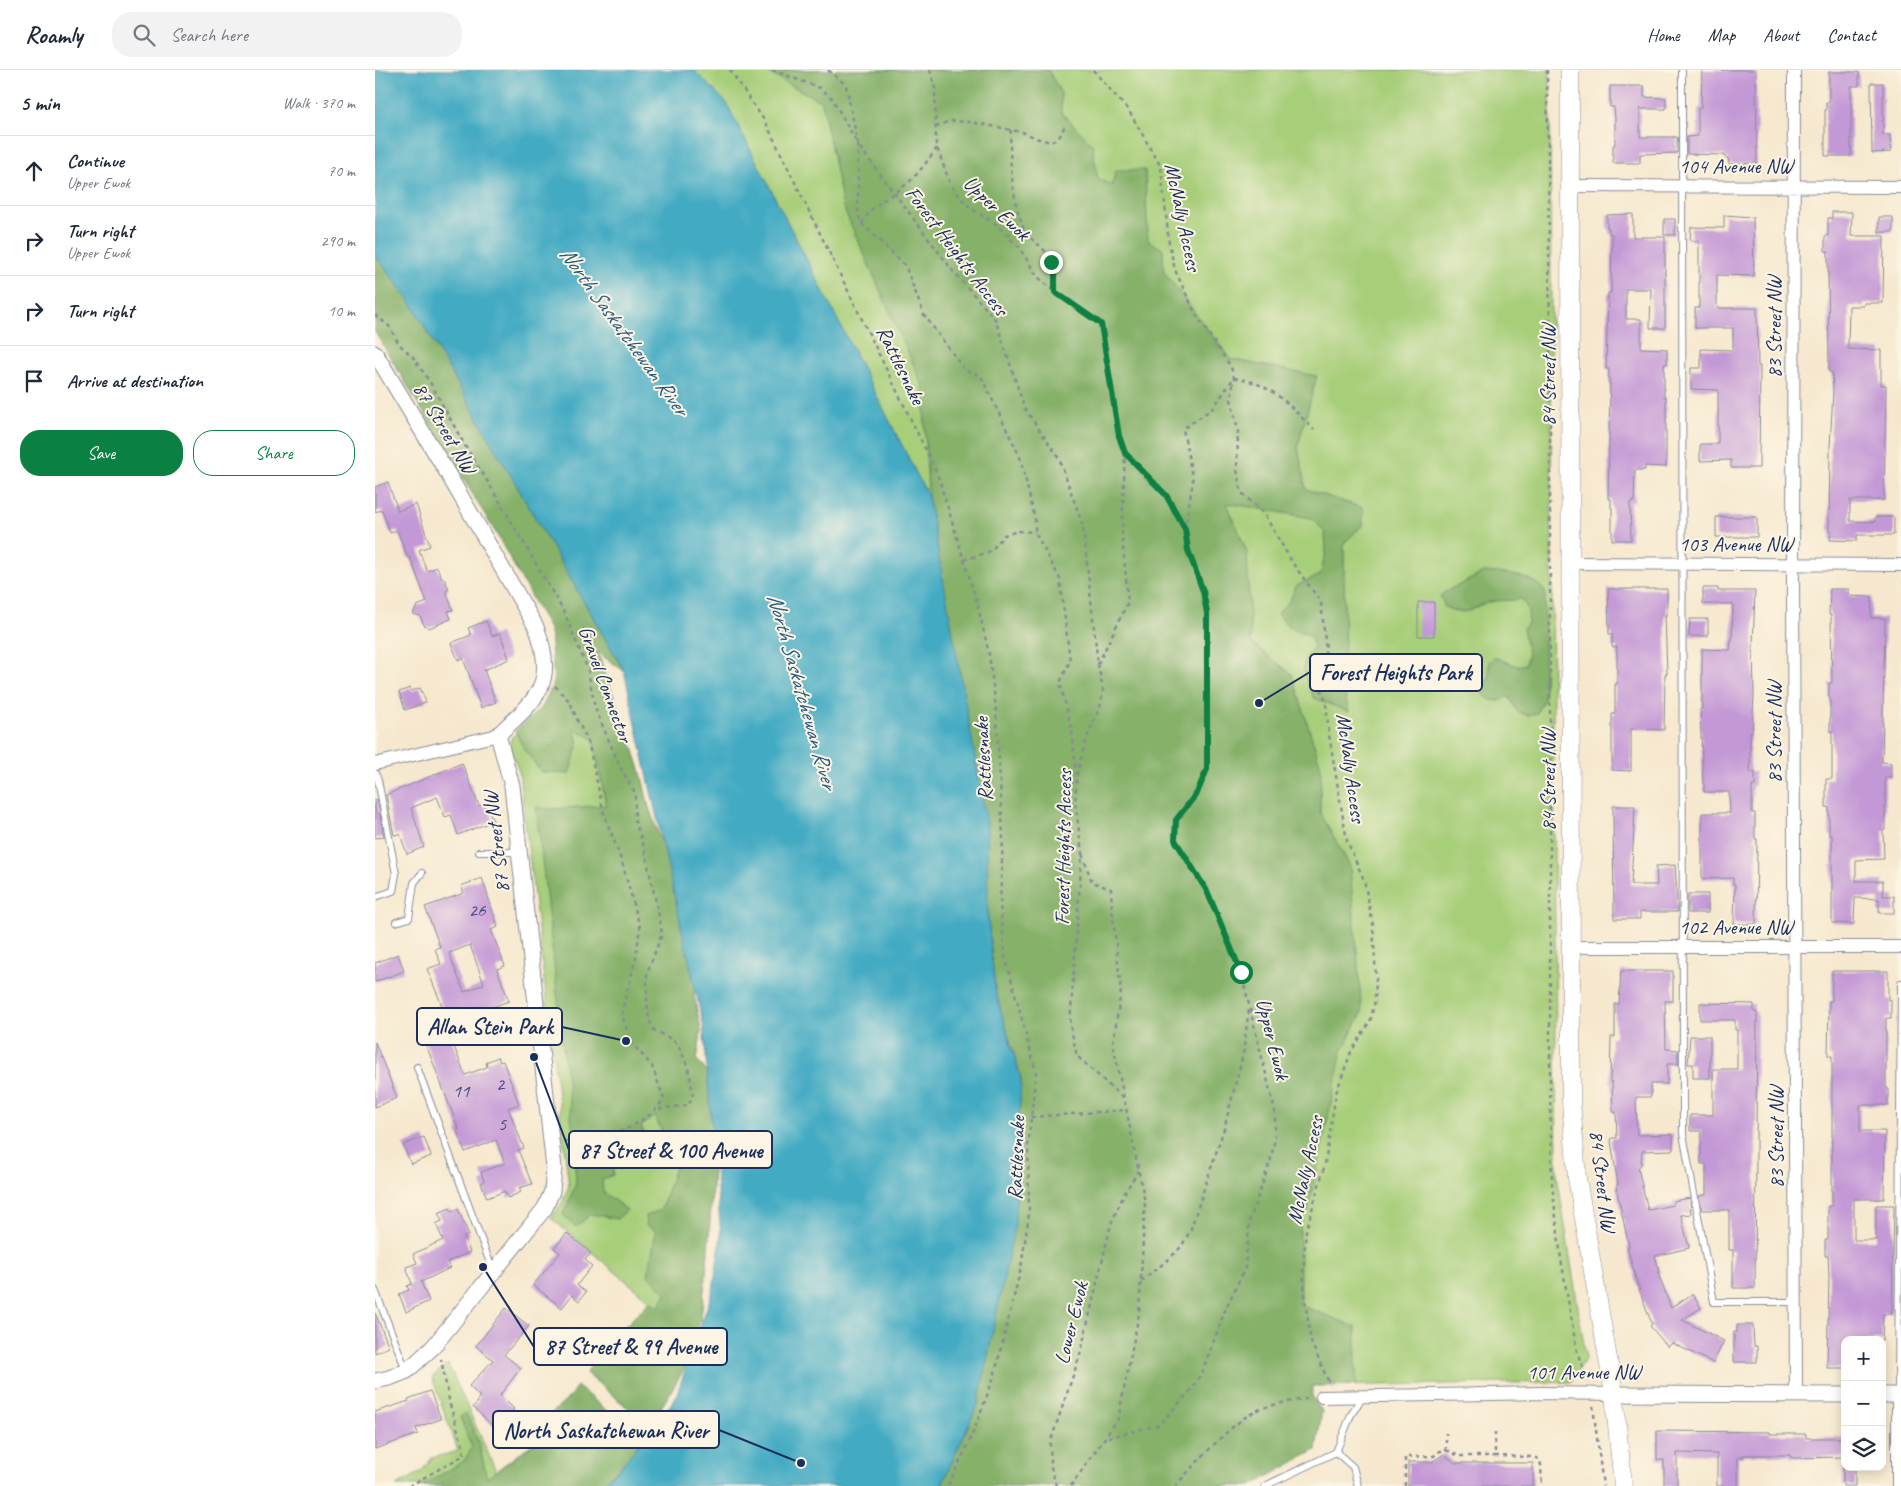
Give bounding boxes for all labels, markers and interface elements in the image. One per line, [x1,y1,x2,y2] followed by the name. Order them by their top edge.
[112,12,462,57] search box
[25,20,82,50] text: Roamly
[130,21,158,49] icon: search
[170,23,248,47] text: Search here
[1647,24,1680,46] text: Home
[1708,24,1735,46] text: Map
[1763,24,1799,46] text: About
[1827,24,1876,46] text: Contact
[20,90,60,116] text: 5 min
[283,93,355,113] text: Walk · 370 m
[67,149,124,173] text: Continue
[1679,153,1795,179] street label: 104 Avenue NW
[20,157,48,185] icon: ahead
[328,161,355,181] text: 70 m
[1159,161,1208,275] street label: McNally Access
[958,170,1037,247] street label: Upper Ewok
[67,173,130,193] text: Upper Ewok
[900,181,1015,322] street label: Forest Heights Access
[67,219,134,243] text: Turn right
[20,227,48,255] icon: right
[321,231,355,251] text: 290 m
[553,241,697,424] water label: North Saskatchewan River
[67,243,130,263] text: Upper Ewok
[1040,251,1063,274] route end
[1761,274,1787,378] street label: 83 Street NW
[20,297,48,325] icon: right
[67,299,134,323] text: Turn right
[328,301,355,321] text: 10 m
[871,321,932,411] street label: Rattlesnake
[1535,322,1561,426] street label: 84 Street NW
[20,367,48,395] icon: arrive
[67,369,203,393] text: Arrive at destination
[407,377,484,480] street label: 87 Street NW
[20,430,183,476] button: Save
[193,430,355,476] button: Share
[1679,531,1795,557] street label: 103 Avenue NW
[761,590,844,796] water label: North Saskatchewan River
[573,622,640,747] street label: Gravel Connector
[1310,654,1482,691] callout: Forest Heights Park
[1320,659,1474,687] text: Forest Heights Park
[1761,679,1787,783] street label: 83 Street NW
[1330,712,1372,826] street label: McNally Access
[968,714,998,802] street label: Rattlesnake
[1535,727,1561,831] street label: 84 Street NW
[1049,767,1077,925] street label: Forest Heights Access
[477,788,515,894] street label: 87 Street NW
[468,898,487,922] house number: 26
[1679,914,1795,940] street label: 102 Avenue NW
[1230,961,1253,984] route start
[1250,996,1296,1084] street label: Upper Ewok
[417,1008,562,1045] callout: Allan Stein Park
[427,1013,555,1041] text: Allan Stein Park
[496,1072,506,1096] house number: 2
[452,1079,471,1103] house number: 11
[1763,1084,1789,1188] street label: 83 Street NW
[498,1112,508,1136] house number: 5
[1281,1112,1330,1226] street label: McNally Access
[1002,1113,1031,1201] street label: Rattlesnake
[1584,1129,1622,1235] street label: 84 Street NW
[569,1131,772,1168] callout: 87 Street & 100 Avenue
[580,1137,764,1165] text: 87 Street & 100 Avenue
[1048,1277,1094,1367] street label: Lower Ewok
[534,1328,727,1365] callout: 87 Street & 99 Avenue
[545,1333,719,1361] text: 87 Street & 99 Avenue
[1841,1336,1886,1471] map controls
[1841,1336,1886,1381] button: +
[1527,1359,1643,1385] street label: 101 Avenue NW
[1841,1381,1886,1426] button: −
[493,1411,719,1448] callout: North Saskatchewan River
[504,1417,710,1445] text: North Saskatchewan River
[1841,1426,1886,1471] button: layers

